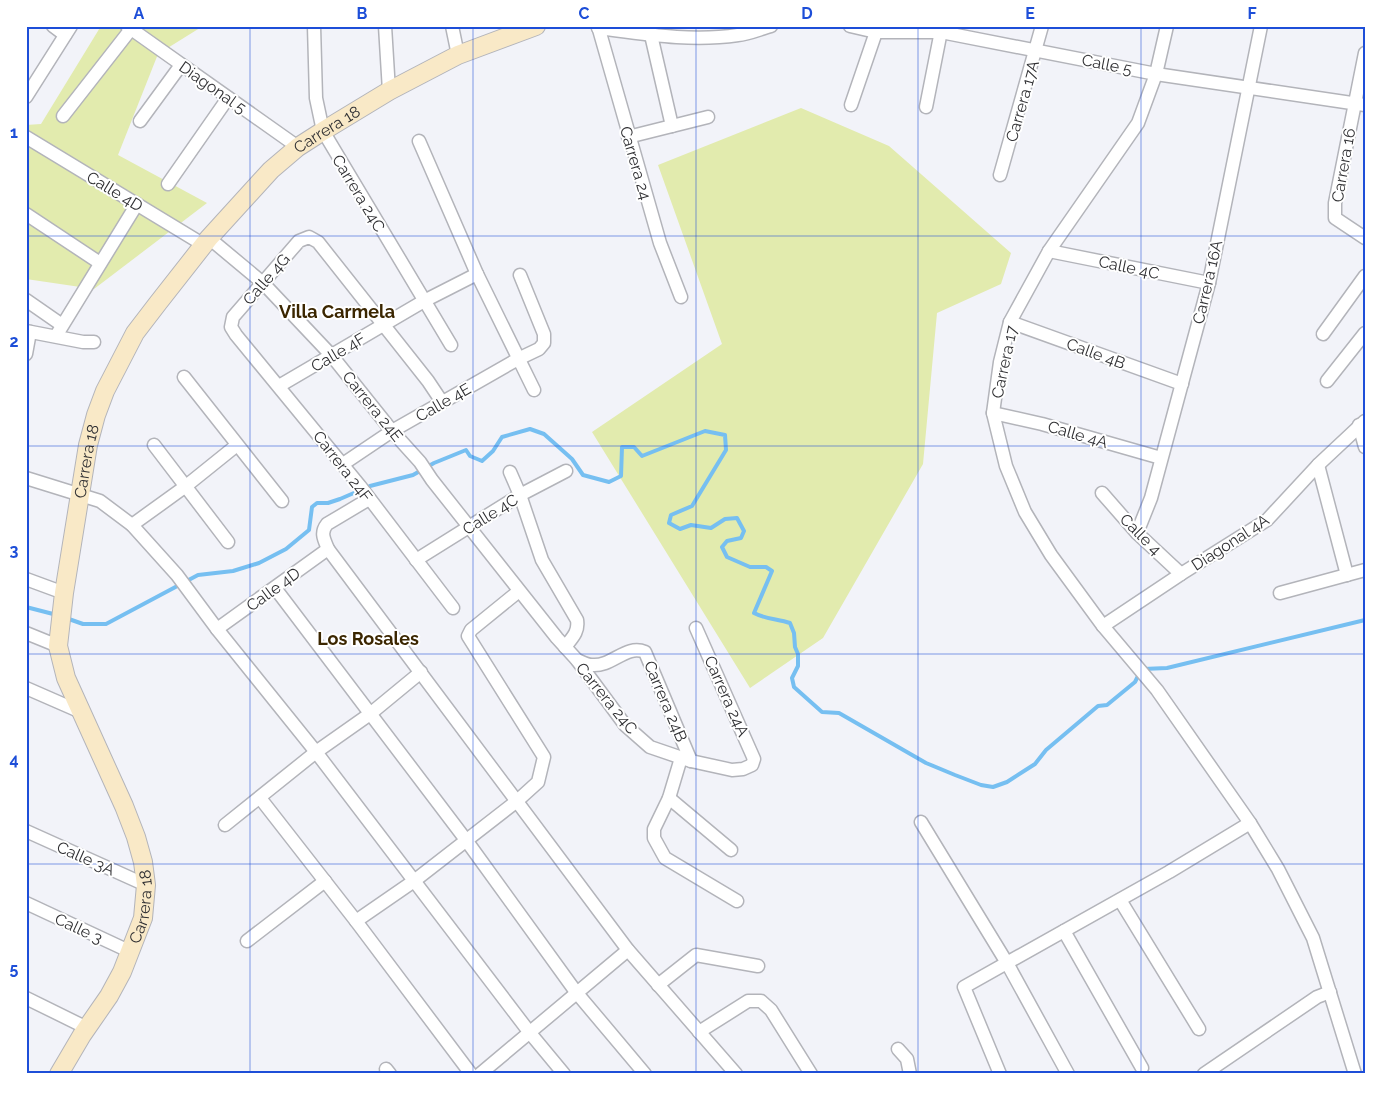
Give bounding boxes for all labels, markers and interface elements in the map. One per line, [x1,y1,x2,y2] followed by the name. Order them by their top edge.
[134,4,145,23] text: A
[357,4,368,23] text: B
[579,4,590,23] text: C
[801,4,813,23] text: D
[1025,4,1035,23] text: E
[1247,4,1257,23] text: F
[1080,50,1134,79] street label: Calle 5
[175,57,250,118] street label: Diagonal 5
[1002,58,1043,144] street label: Carrera 17A
[290,102,364,157] street label: Carrera 18
[10,123,18,142] text: 1
[616,124,655,202] street label: Carrera 24
[1328,127,1359,204] street label: Carrera 16
[328,151,389,235] street label: Carrera 24C
[83,167,146,216] street label: Calle 4D
[1189,238,1226,326] street label: Carrera 16A
[239,250,294,309] street label: Calle 4G
[1097,252,1161,283] street label: Calle 4C
[279,301,395,322] district label: Villa Carmela
[988,324,1022,400] street label: Carrera 17
[308,329,369,376] street label: Calle 4F
[9,332,19,351] text: 2
[1064,334,1128,373] street label: Calle 4B
[338,367,407,446] street label: Carrera 24E
[412,379,474,426] street label: Calle 4E
[1046,417,1110,452] street label: Calle 4A
[71,422,103,500] street label: Carrera 18
[309,427,376,506] street label: Carrera 24F
[459,490,521,539] street label: Calle 4C
[1116,510,1165,559] street label: Calle 4
[1188,510,1273,575] street label: Diagonal 4A
[10,541,19,560] text: 3
[243,563,304,615] street label: Calle 4D
[317,628,419,649] district label: Los Rosales
[700,653,753,740] street label: Carrera 24A
[640,658,691,745] street label: Carrera 24B
[572,659,641,738] street label: Carrera 24C
[9,750,19,769] text: 4
[54,837,118,880] street label: Calle 3A
[125,868,156,946] street label: Carrera 18
[52,909,106,948] street label: Calle 3
[10,959,19,978] text: 5

